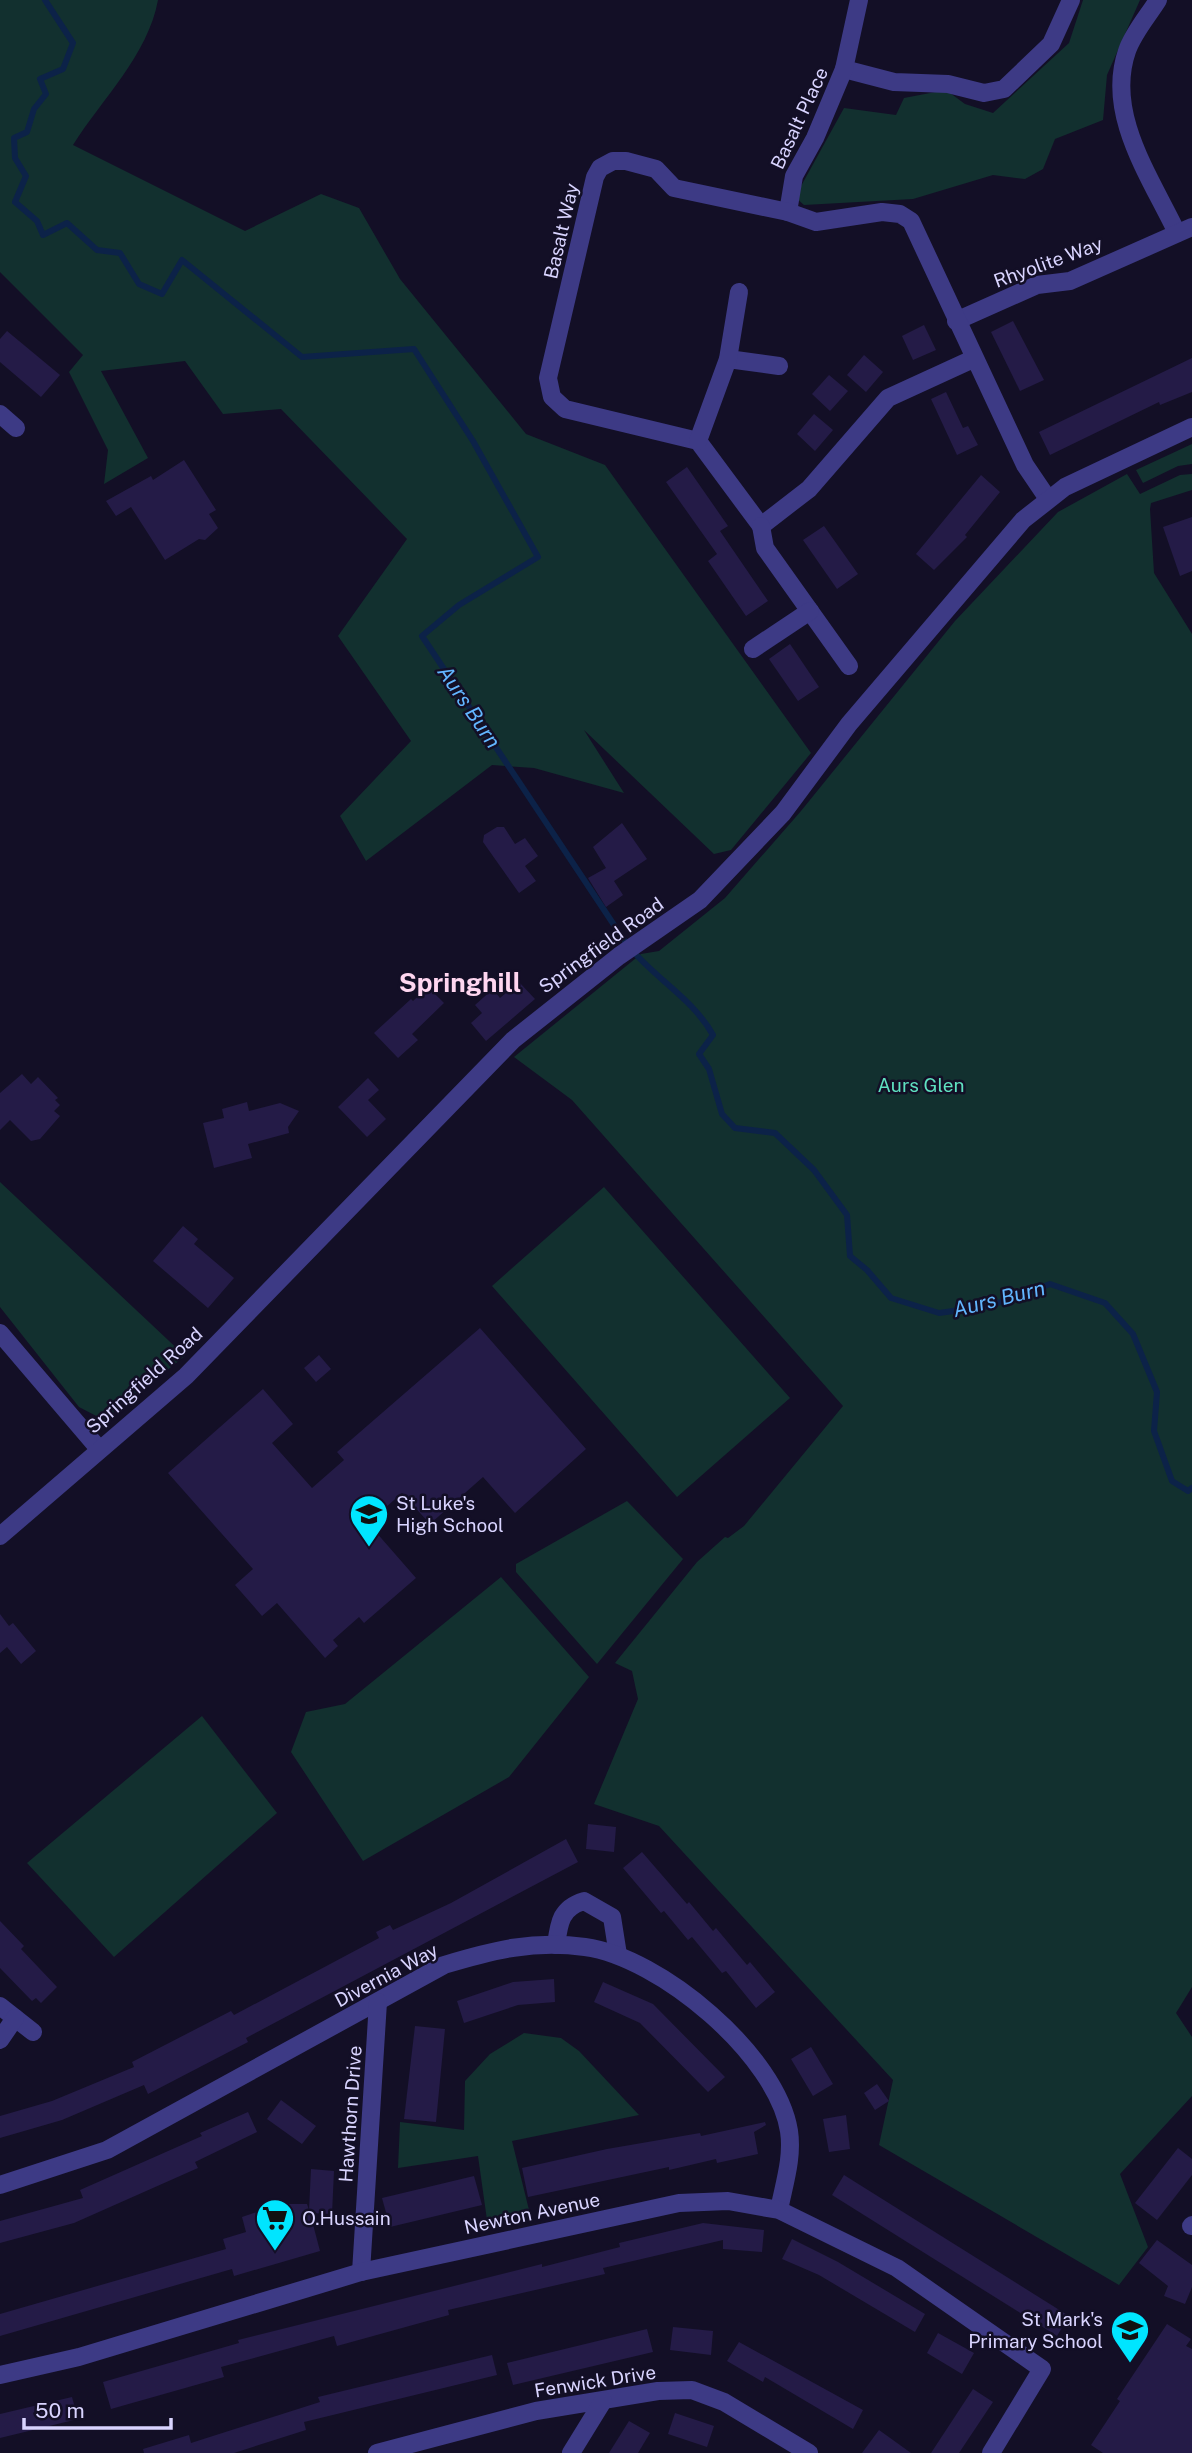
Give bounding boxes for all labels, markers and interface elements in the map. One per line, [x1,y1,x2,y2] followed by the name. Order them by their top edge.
[766,64,832,172] street label: Basalt Place
[539,181,583,281] street label: Basalt Way
[991,232,1105,292] street label: Rhyolite Way
[433,661,506,753] water label: Aurs Burn
[535,892,667,998] street label: Springfield Road
[399,967,521,998] district label: Springhill
[878,1074,964,1096] park label: Aurs Glen
[950,1275,1048,1322] water label: Aurs Burn
[82,1322,206,1438] street label: Springfield Road
[396,1492,504,1536] place label: St Luke's High School
[348,1493,390,1548] school or university icon: St Luke's High School
[331,1939,441,2011] street label: Divernia Way
[334,2045,366,2183] street label: Hawthorn Drive
[462,2188,602,2238] street label: Newton Avenue
[254,2197,296,2252] supermarket icon: O.Hussain
[302,2207,391,2229] place label: O.Hussain
[968,2308,1103,2352] place label: St Mark's Primary School
[1109,2309,1151,2364] school or university icon: St Mark's Primary School
[533,2361,657,2401] street label: Fenwick Drive
[24,2386,172,2430] scale bar
[35,2398,85,2423] text: 50 m

